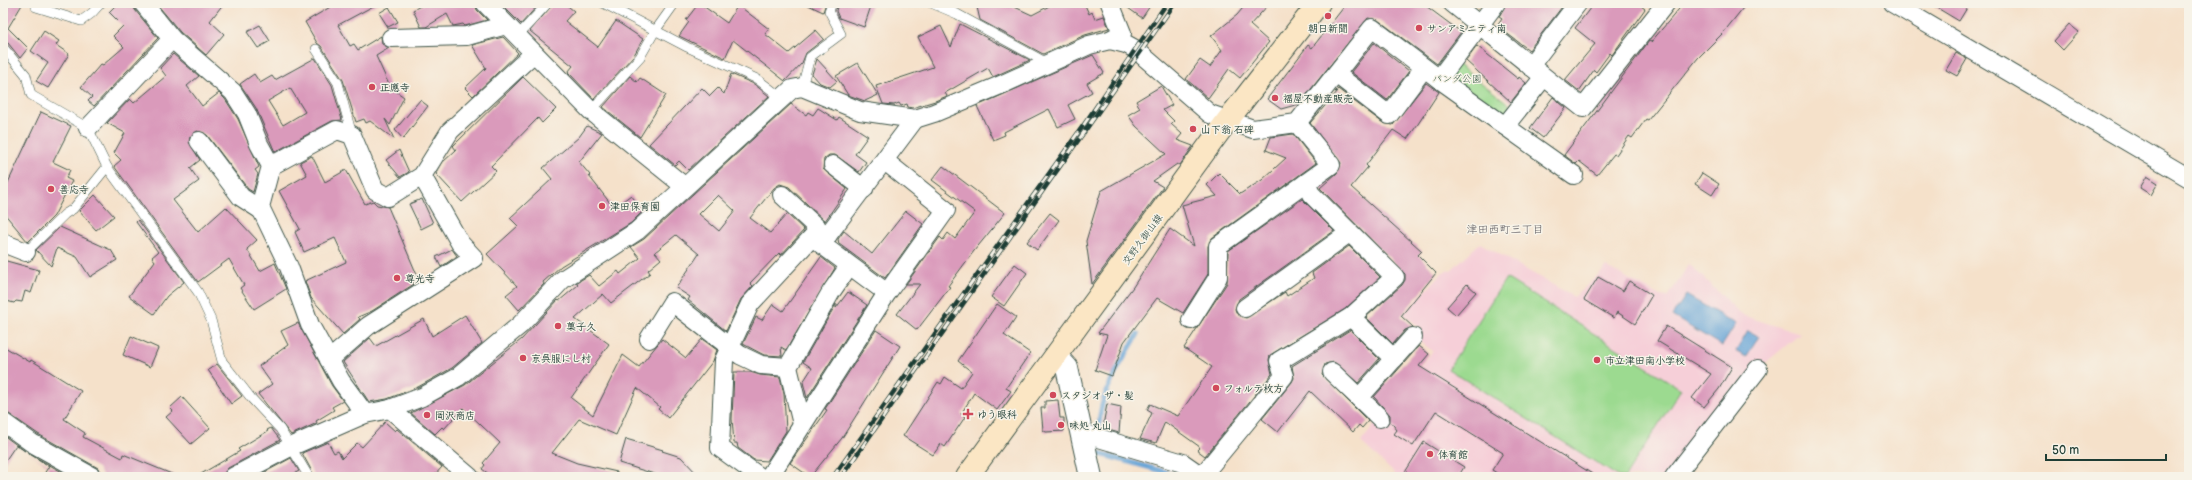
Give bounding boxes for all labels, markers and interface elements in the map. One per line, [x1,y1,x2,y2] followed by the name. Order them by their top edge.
[1323,11,1333,21] marker: 朝日新聞
[1308,23,1348,35] place label: 朝日新聞
[1414,23,1424,33] marker: サンアミニティ南
[1427,23,1506,35] place label: サンアミニティ南
[1432,73,1482,85] park label: パンダ公園
[367,82,377,92] marker: 正應寺
[380,82,410,94] place label: 正應寺
[1270,93,1280,103] marker: 福屋不動産販売
[1283,93,1353,105] place label: 福屋不動産販売
[1188,124,1198,134] marker: 山下翁 石碑
[1201,124,1254,136] place label: 山下翁 石碑
[46,184,56,194] marker: 善応寺
[59,184,89,196] place label: 善応寺
[597,201,607,211] marker: 津田保育園
[610,201,660,213] place label: 津田保育園
[1120,212,1165,267] street label: 交野久御山線
[1467,223,1544,236] district label: 津田西町三丁目
[392,273,402,283] marker: 尊光寺
[405,273,435,285] place label: 尊光寺
[553,321,563,331] marker: 菓子久
[566,321,596,333] place label: 菓子久
[518,353,528,363] marker: 京呉服にし村
[531,353,591,365] place label: 京呉服にし村
[1592,355,1602,365] marker: 市立津田南小学校
[1605,355,1685,367] place label: 市立津田南小学校
[1211,383,1221,393] marker: フォルテ枚方
[1224,383,1283,395] place label: フォルテ枚方
[1048,390,1058,400] marker: スタジオ ザ・髪
[1061,390,1134,402] place label: スタジオ ザ・髪
[962,408,974,420] marker: ゆう眼科
[977,409,1017,421] place label: ゆう眼科
[422,410,432,420] marker: 岡沢商店
[435,410,475,422] place label: 岡沢商店
[1056,420,1066,430] marker: 味処 丸山
[1069,420,1112,432] place label: 味処 丸山
[2046,436,2166,462] scale bar
[2052,443,2079,458] text: 50 m
[1425,449,1435,459] marker: 体育館
[1438,449,1468,461] place label: 体育館

